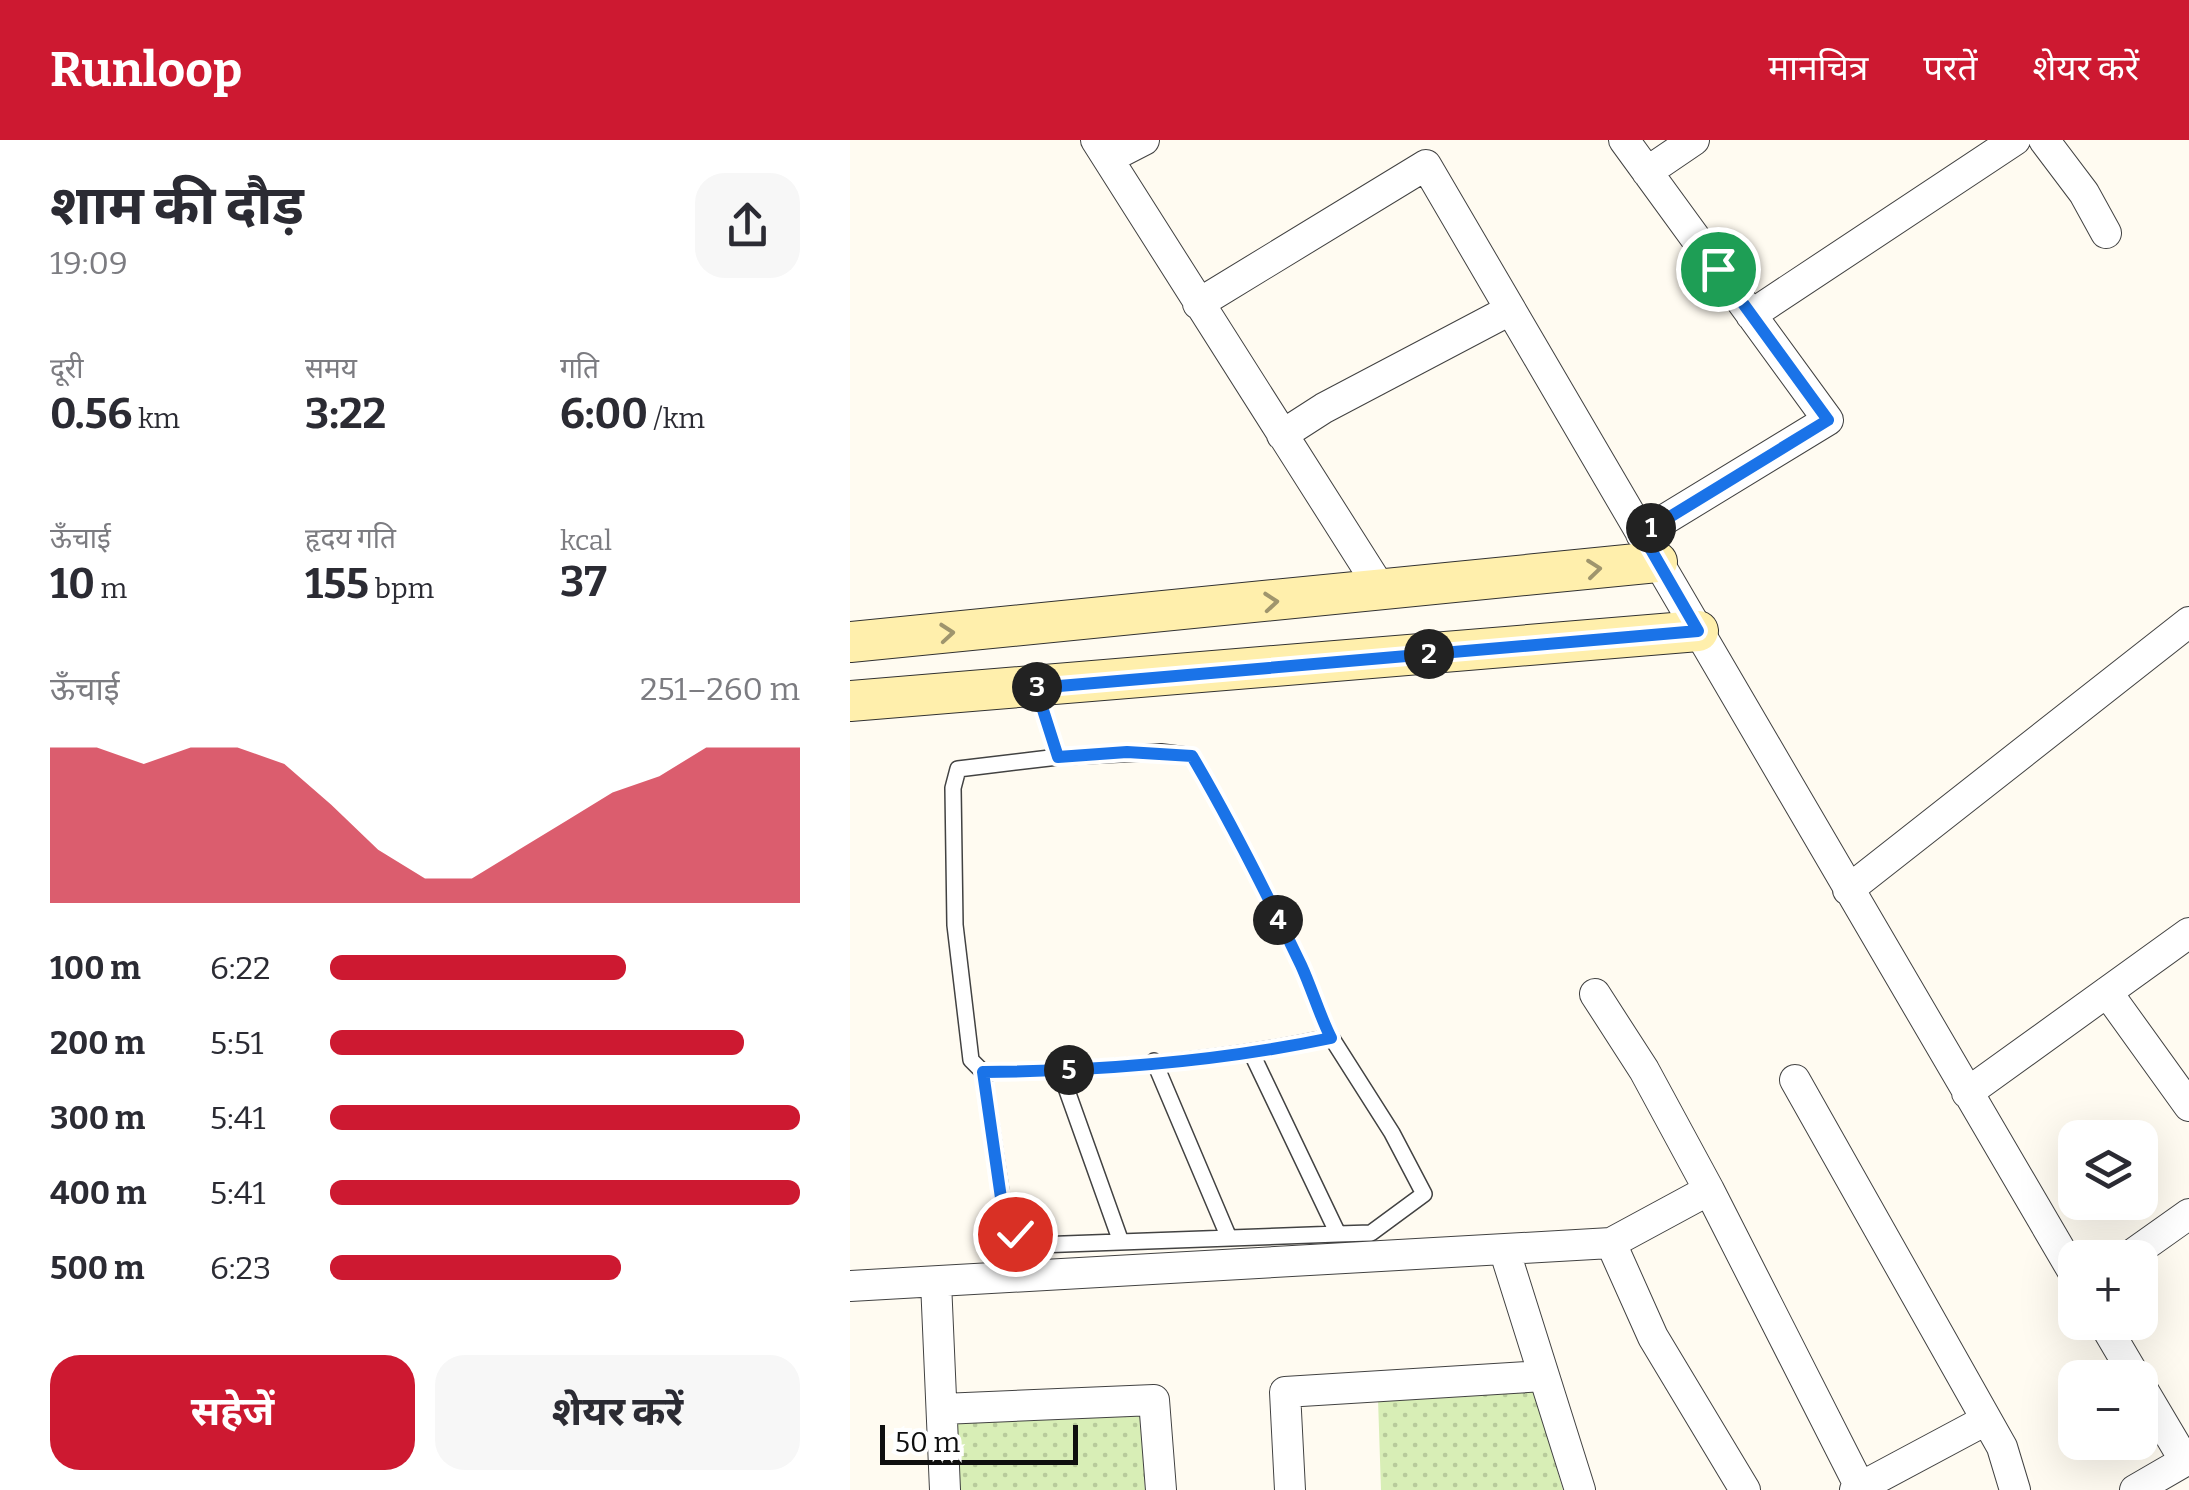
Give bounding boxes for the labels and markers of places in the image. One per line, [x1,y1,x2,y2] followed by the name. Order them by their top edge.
[1676,227,1761,312] pin
[1626,503,1676,553] pin: 1
[1404,629,1454,679] pin: 2
[1012,662,1062,712] pin: 3
[1253,895,1303,945] pin: 4
[1044,1045,1094,1095] pin: 5
[973,1192,1058,1277] pin

